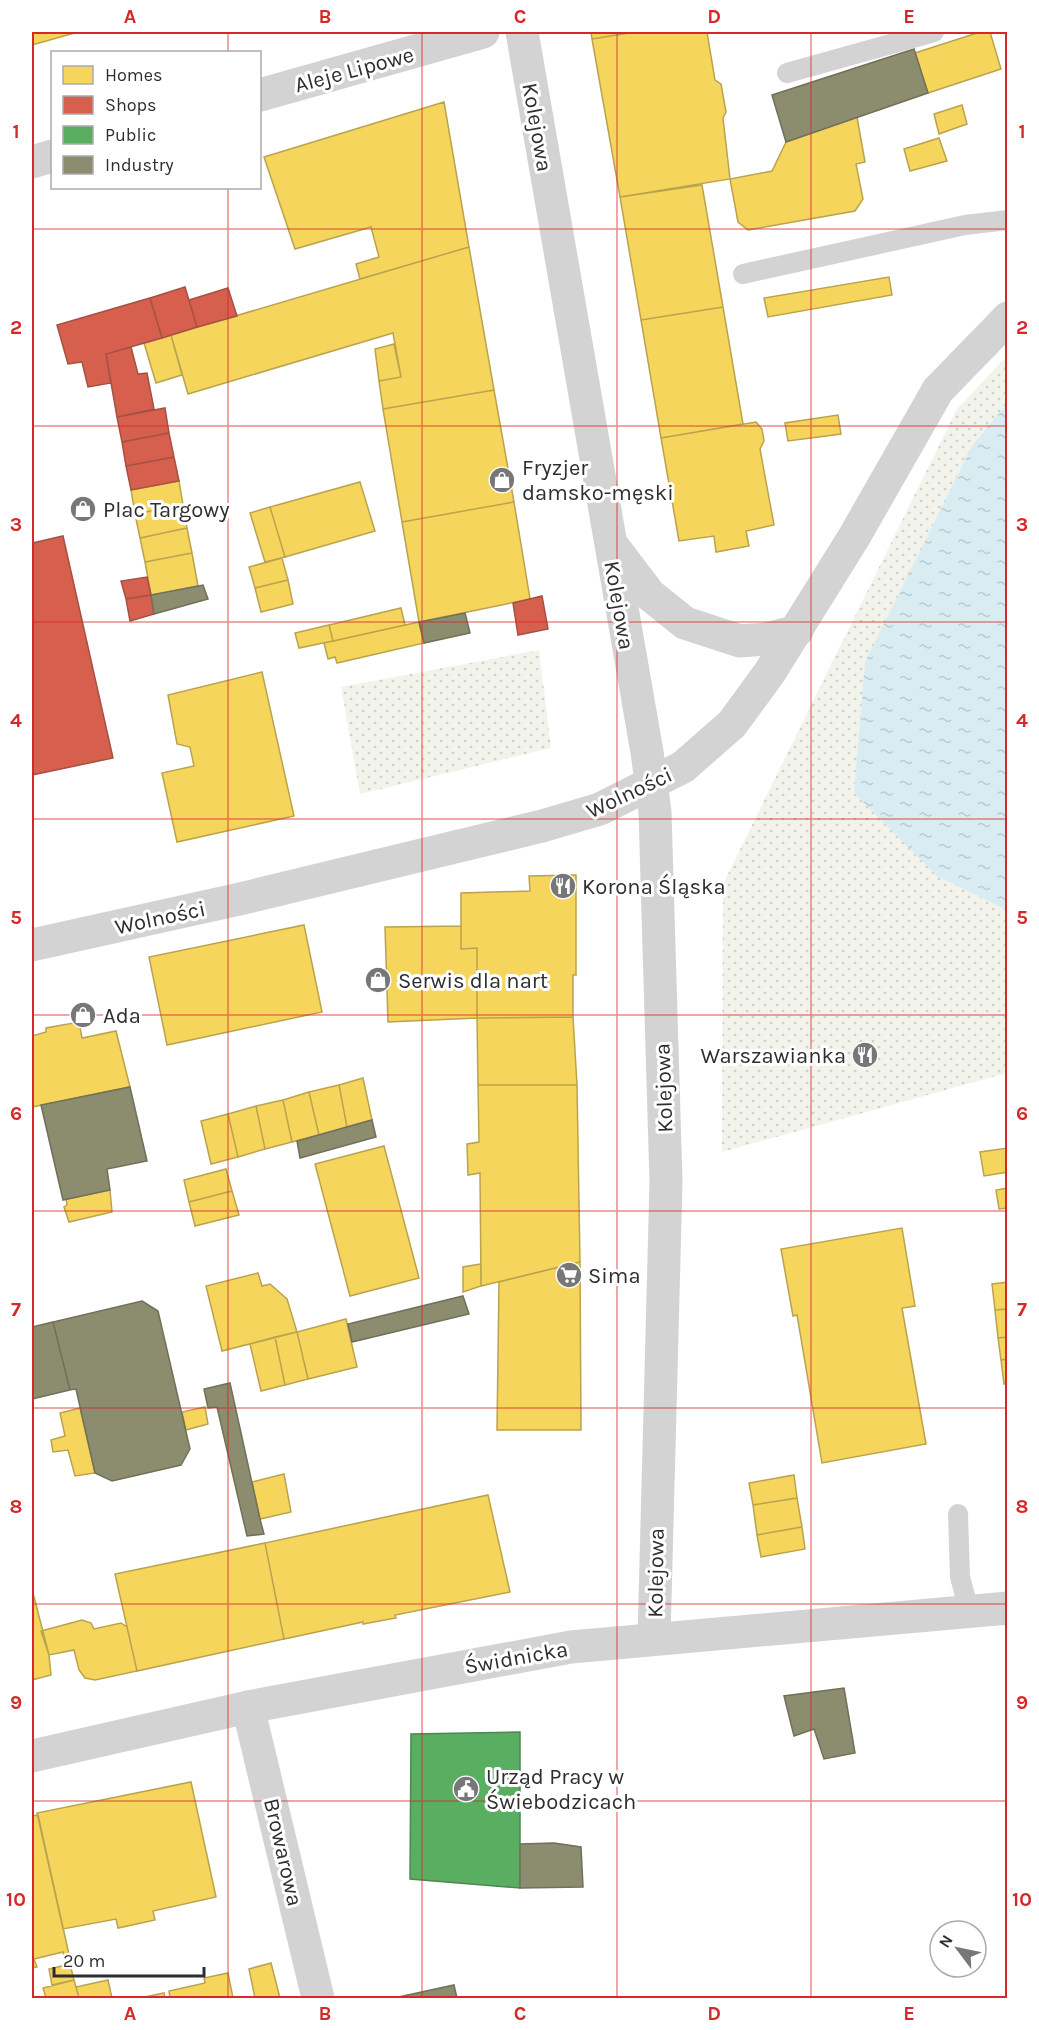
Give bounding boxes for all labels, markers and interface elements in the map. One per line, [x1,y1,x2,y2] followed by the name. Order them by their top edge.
[124,5,137,28] text: A
[319,5,331,28] text: B
[514,5,526,28] text: C
[707,5,721,28] text: D
[903,5,915,28] text: E
[292,42,417,98] street label: Aleje Lipowe
[51,51,261,189] legend
[105,64,162,86] text: Homes
[516,81,558,174] street label: Kolejowa
[105,94,157,116] text: Shops
[12,120,20,143] text: 1
[1018,120,1026,143] text: 1
[105,124,156,146] text: Public
[105,154,174,176] text: Industry
[10,316,22,339] text: 2
[1016,316,1028,339] text: 2
[522,455,674,506] place label: Fryzjer damsko-męski
[487,465,517,495] shop icon: Fryzjer damsko-męski
[68,494,98,524] shop icon: Plac Targowy
[103,497,229,523] place label: Plac Targowy
[10,513,22,536] text: 3
[1016,513,1028,536] text: 3
[598,559,640,652] street label: Kolejowa
[10,709,22,732] text: 4
[1016,709,1028,732] text: 4
[582,762,677,824] street label: Wolności
[548,871,578,901] restaurant icon: Korona Śląska
[582,873,726,900] place label: Korona Śląska
[113,896,208,940] street label: Wolności
[10,906,22,929] text: 5
[1016,906,1028,929] text: 5
[363,965,393,995] shop icon: Serwis dla nart
[398,968,548,994] place label: Serwis dla nart
[68,1000,98,1030] shop icon: Ada
[103,1003,141,1029] place label: Ada
[850,1040,880,1070] restaurant icon: Warszawianka
[649,1043,679,1133] street label: Kolejowa
[700,1043,846,1069] place label: Warszawianka
[10,1102,22,1125] text: 6
[1016,1102,1028,1125] text: 6
[554,1260,584,1290] supermarket icon: Sima
[588,1263,641,1289] place label: Sima
[11,1298,21,1321] text: 7
[1017,1298,1027,1321] text: 7
[10,1495,22,1518] text: 8
[1016,1495,1028,1518] text: 8
[642,1528,670,1618] street label: Kolejowa
[462,1635,570,1680] street label: Świdnicka
[10,1691,22,1714] text: 9
[1016,1691,1028,1714] text: 9
[486,1764,636,1815] place label: Urząd Pracy w Świebodzicach
[451,1774,481,1804] public building icon: Urząd Pracy w Świebodzicach
[258,1796,308,1909] street label: Browarowa
[6,1888,26,1911] text: 10
[1012,1888,1032,1911] text: 10
[928,1919,988,1979] north arrow
[935,1931,957,1951] text: N
[54,1940,204,1978] scale bar
[63,1950,105,1972] text: 20 m
[124,2002,137,2025] text: A
[319,2002,331,2025] text: B
[514,2002,526,2025] text: C
[707,2002,721,2025] text: D
[903,2002,915,2025] text: E

